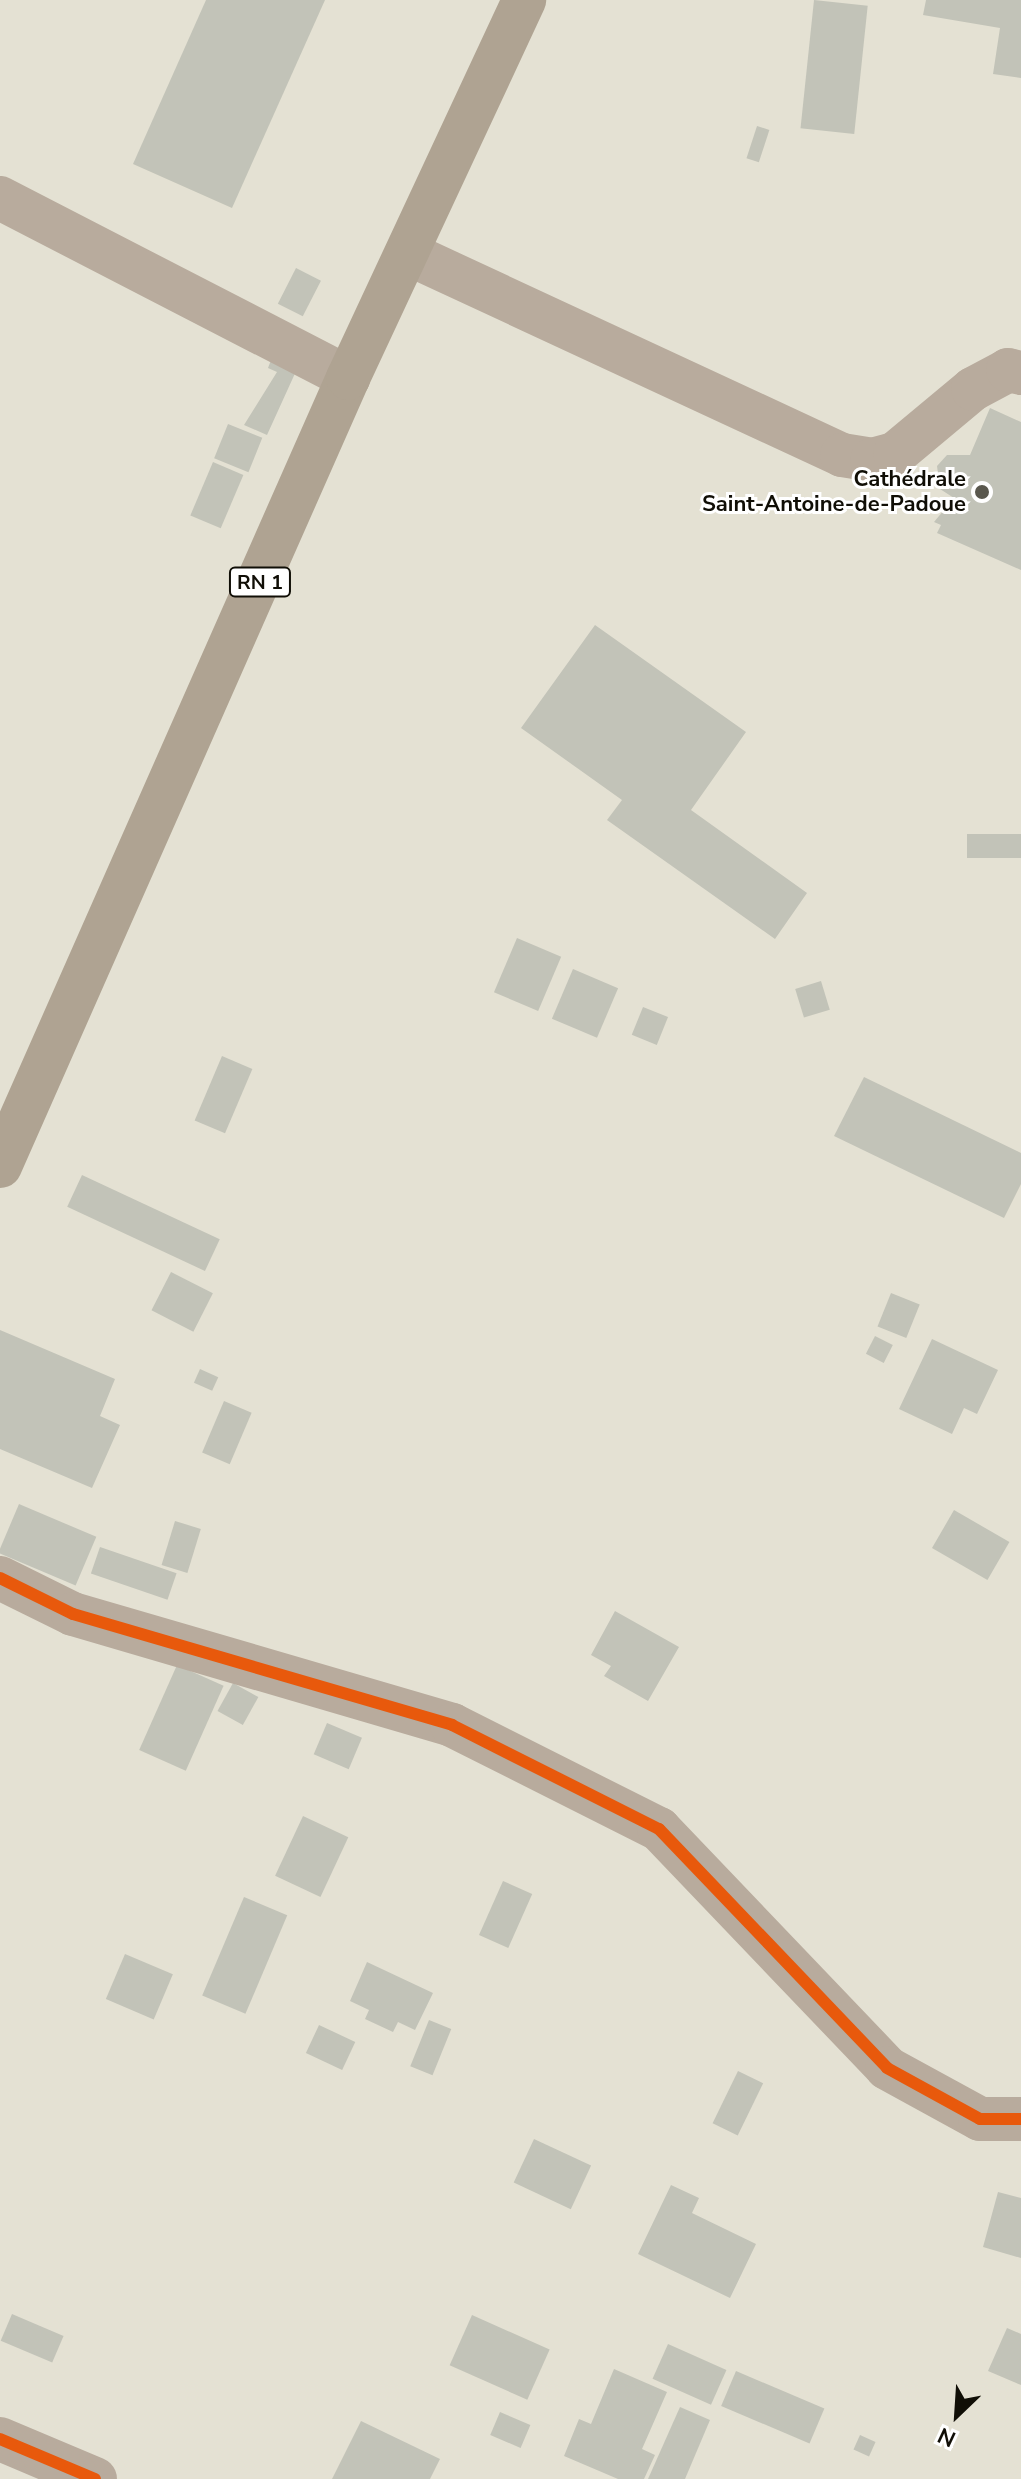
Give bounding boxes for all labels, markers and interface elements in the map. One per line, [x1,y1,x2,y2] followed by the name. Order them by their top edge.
[702,466,966,518] place label: Cathédrale Saint-Antoine-de-Padoue
[973,483,991,501] marker: Cathédrale Saint-Antoine-de-Padoue
[228,566,292,598] road number: RN 1
[917,2375,997,2455] north arrow
[933,2420,961,2454] text: N

